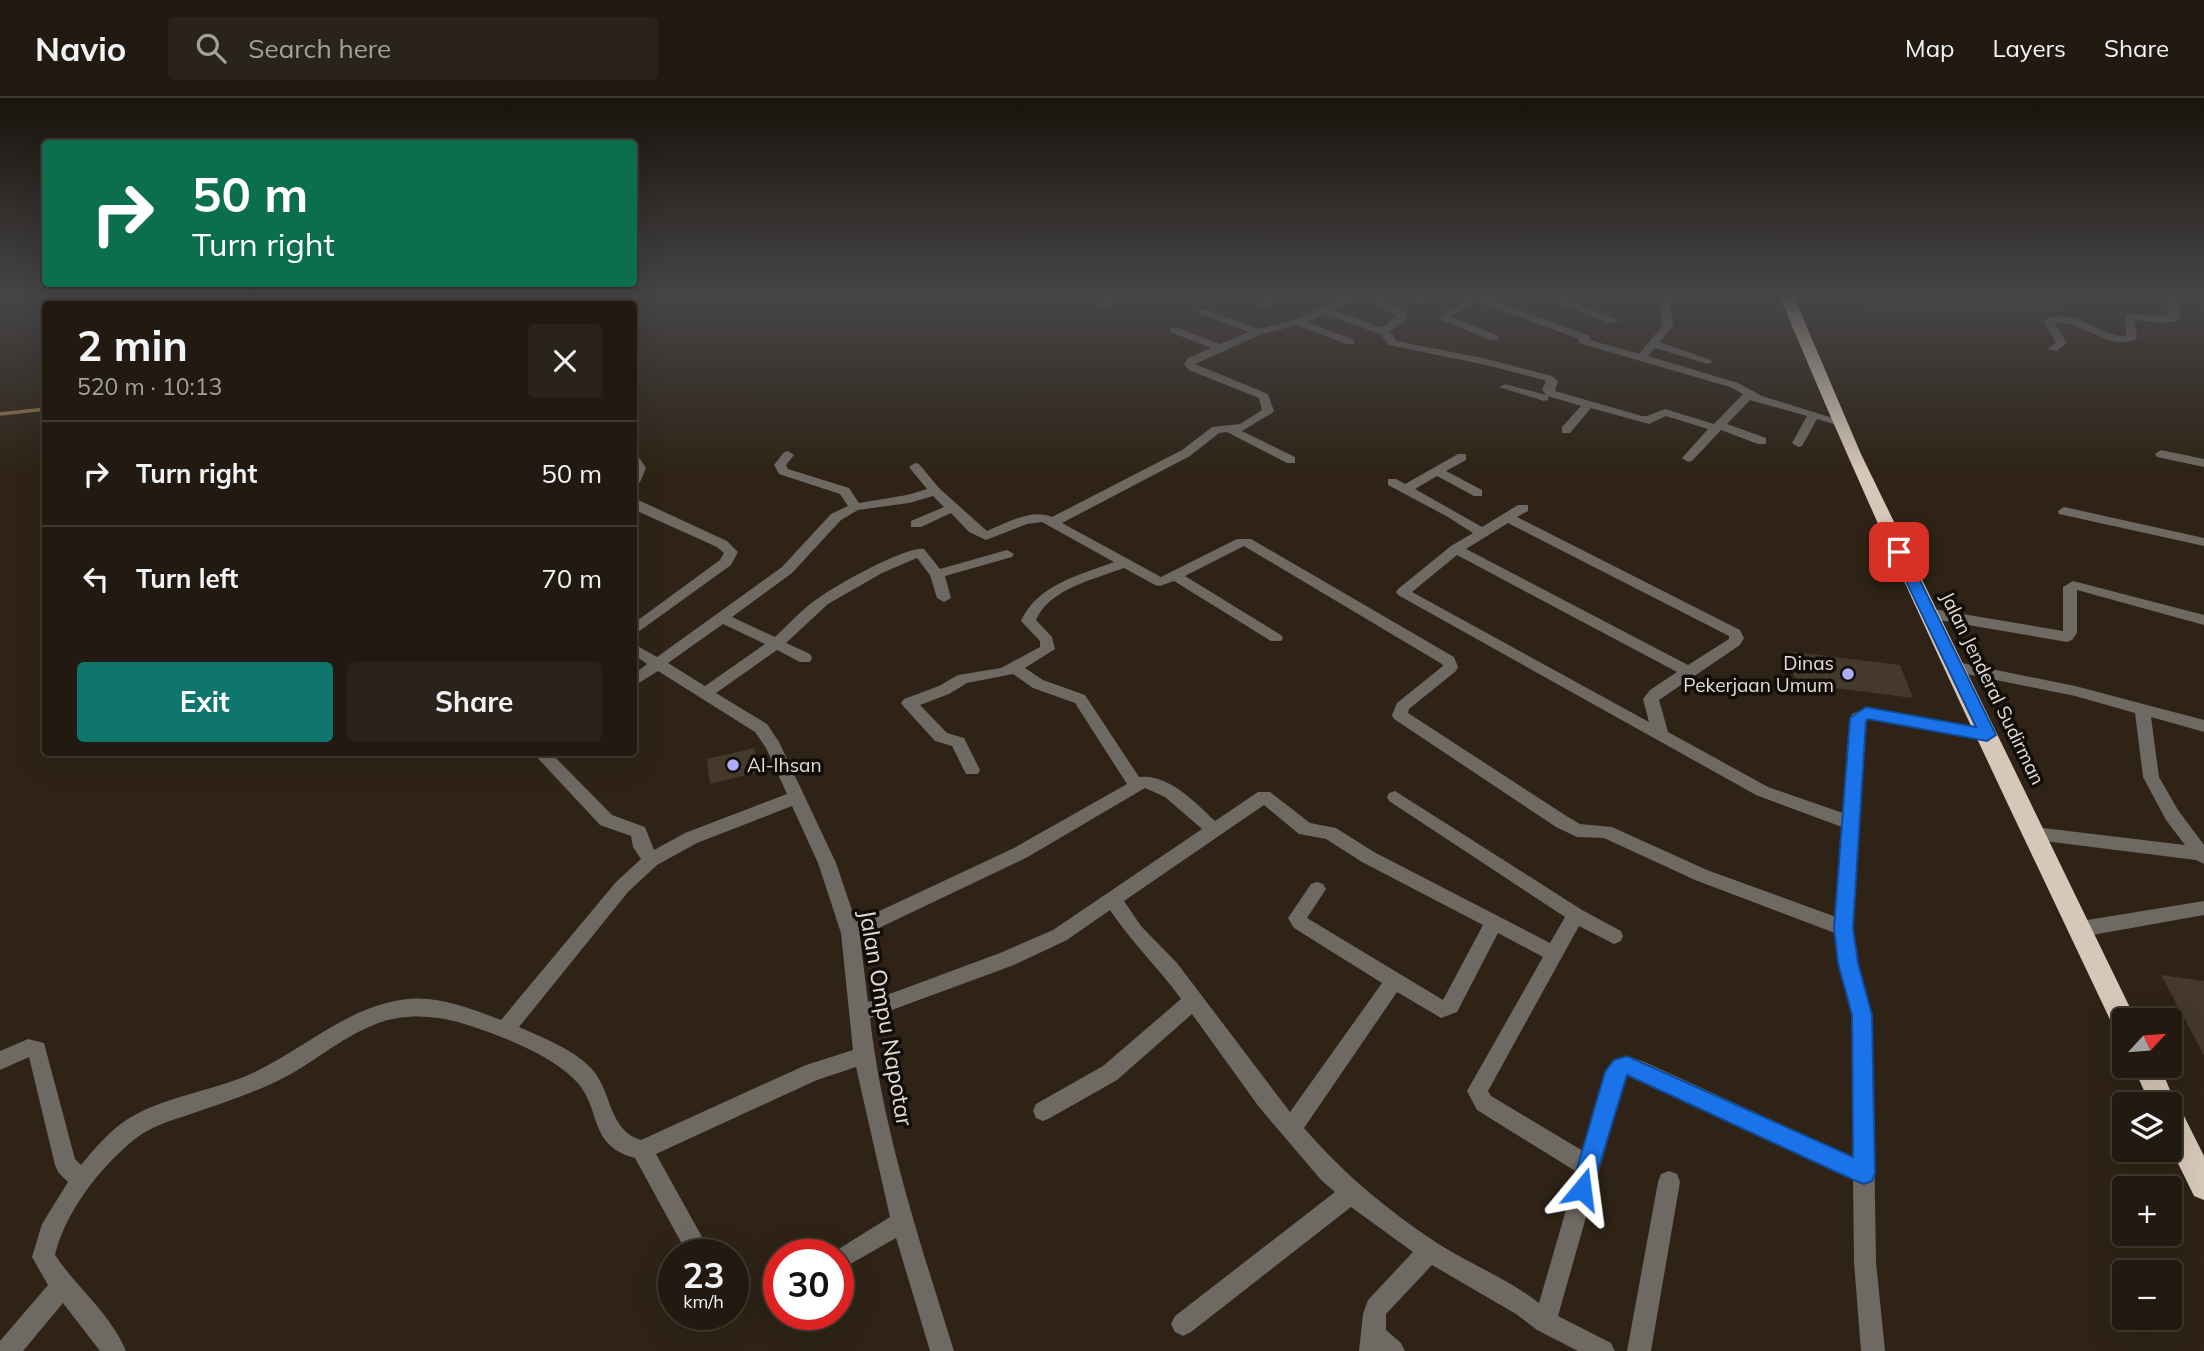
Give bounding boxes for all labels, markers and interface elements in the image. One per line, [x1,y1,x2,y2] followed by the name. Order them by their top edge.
[168,17,658,80] search box
[35,28,126,69] text: Navio
[192,29,230,67] icon: search
[248,32,391,65] text: Search here
[1905,33,1954,63] text: Map
[1992,33,2066,63] text: Layers
[2104,33,2169,63] text: Share
[192,163,308,224] text: 50 m
[77,168,168,259] icon: right
[192,224,335,264] text: Turn right
[77,319,188,372] text: 2 min
[528,324,602,398] button: close
[77,372,222,401] text: 520 m · 10:13
[77,455,115,493] icon: right
[136,457,257,490] text: Turn right
[541,457,602,490] text: 50 m
[1869,522,1929,582] pin
[1880,533,1918,571] icon: arrive
[77,560,115,598] icon: left
[136,562,238,595] text: Turn left
[541,562,602,595] text: 70 m
[1936,588,2050,788] street label: Jalan Jenderal Sudirman
[1683,651,1834,697] place label: Dinas Pekerjaan Umum
[77,662,333,742] button: Exit
[347,662,602,742] button: Share
[1840,666,1856,682] marker: Dinas Pekerjaan Umum
[747,753,822,777] place label: Al-Ihsan
[725,757,741,773] marker: Al-Ihsan
[853,907,920,1129] street label: Jalan Ompu Napotar
[2112,1008,2182,1078] north arrow
[2112,1008,2182,1330] map controls
[2112,1092,2182,1162] button: layers
[1545,1152,1619,1226] position arrow
[2112,1176,2182,1246] button: +
[763,1239,854,1330] speed limit sign: 30
[682,1253,725,1297] text: 23
[2112,1260,2182,1330] button: −
[683,1290,724,1313] text: km/h

